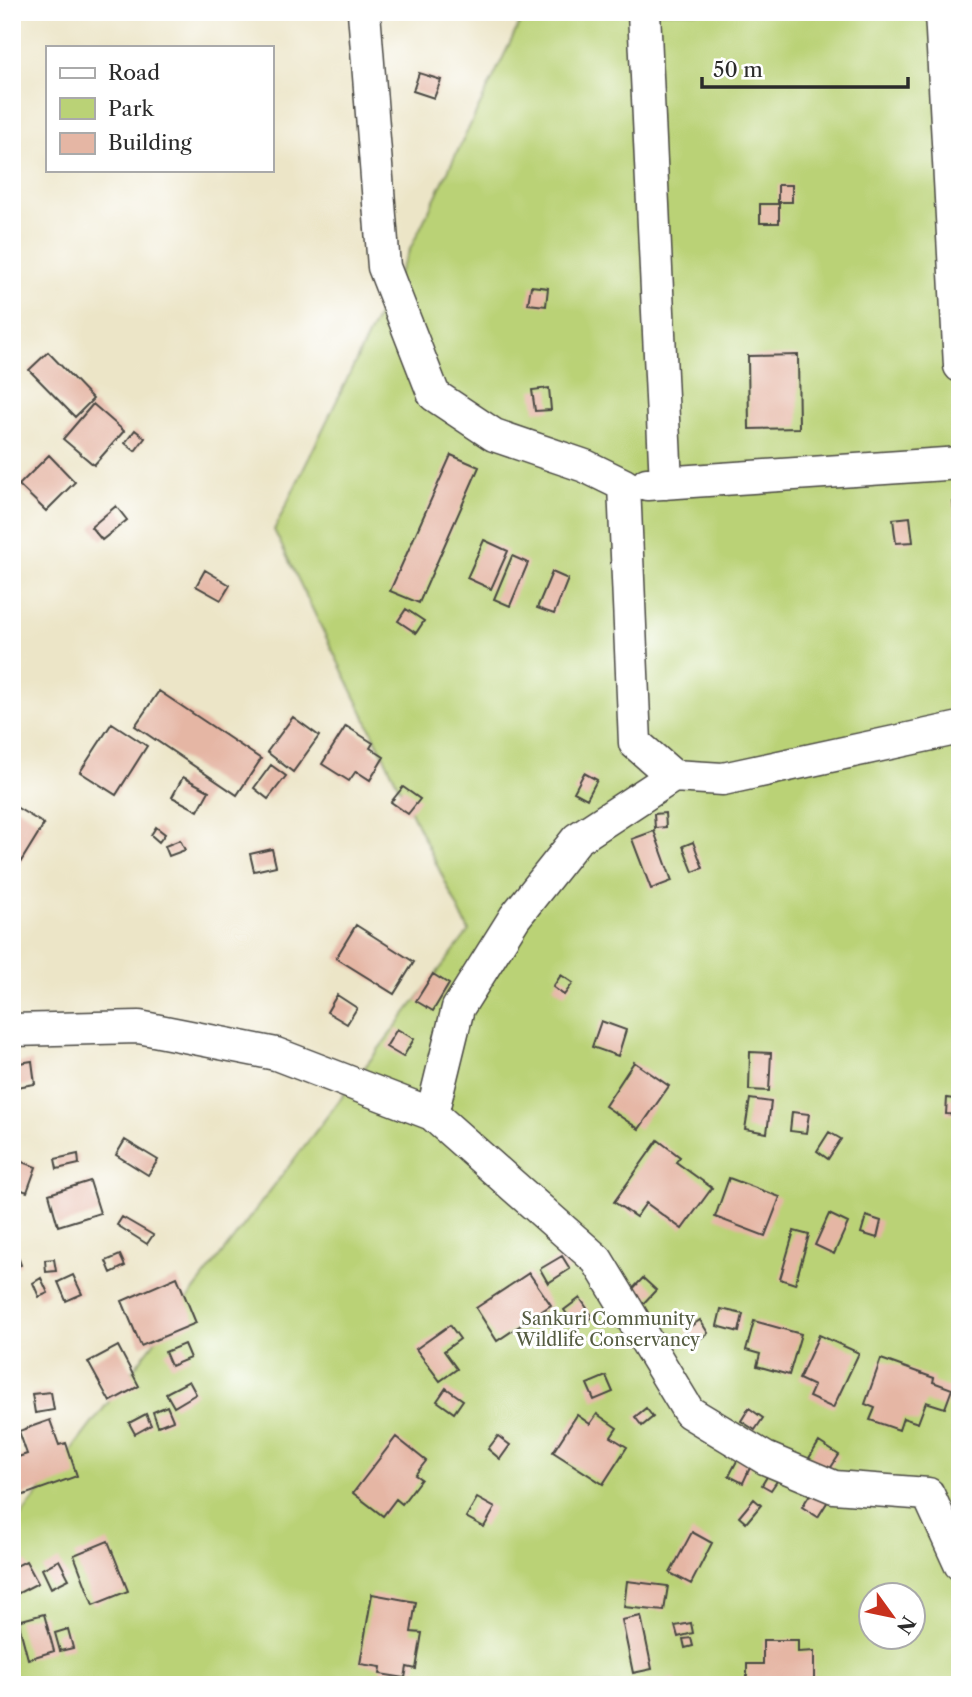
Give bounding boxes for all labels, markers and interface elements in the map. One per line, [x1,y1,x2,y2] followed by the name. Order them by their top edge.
[46,46,273,172] legend
[702,46,909,90] scale bar
[713,57,763,82] text: 50 m
[108,60,160,85] text: Road
[108,96,154,121] text: Park
[108,130,193,155] text: Building
[515,1308,701,1351] park label: Sankuri Community Wildlife Conservancy
[856,1582,926,1652] north arrow
[892,1612,920,1638] text: N

